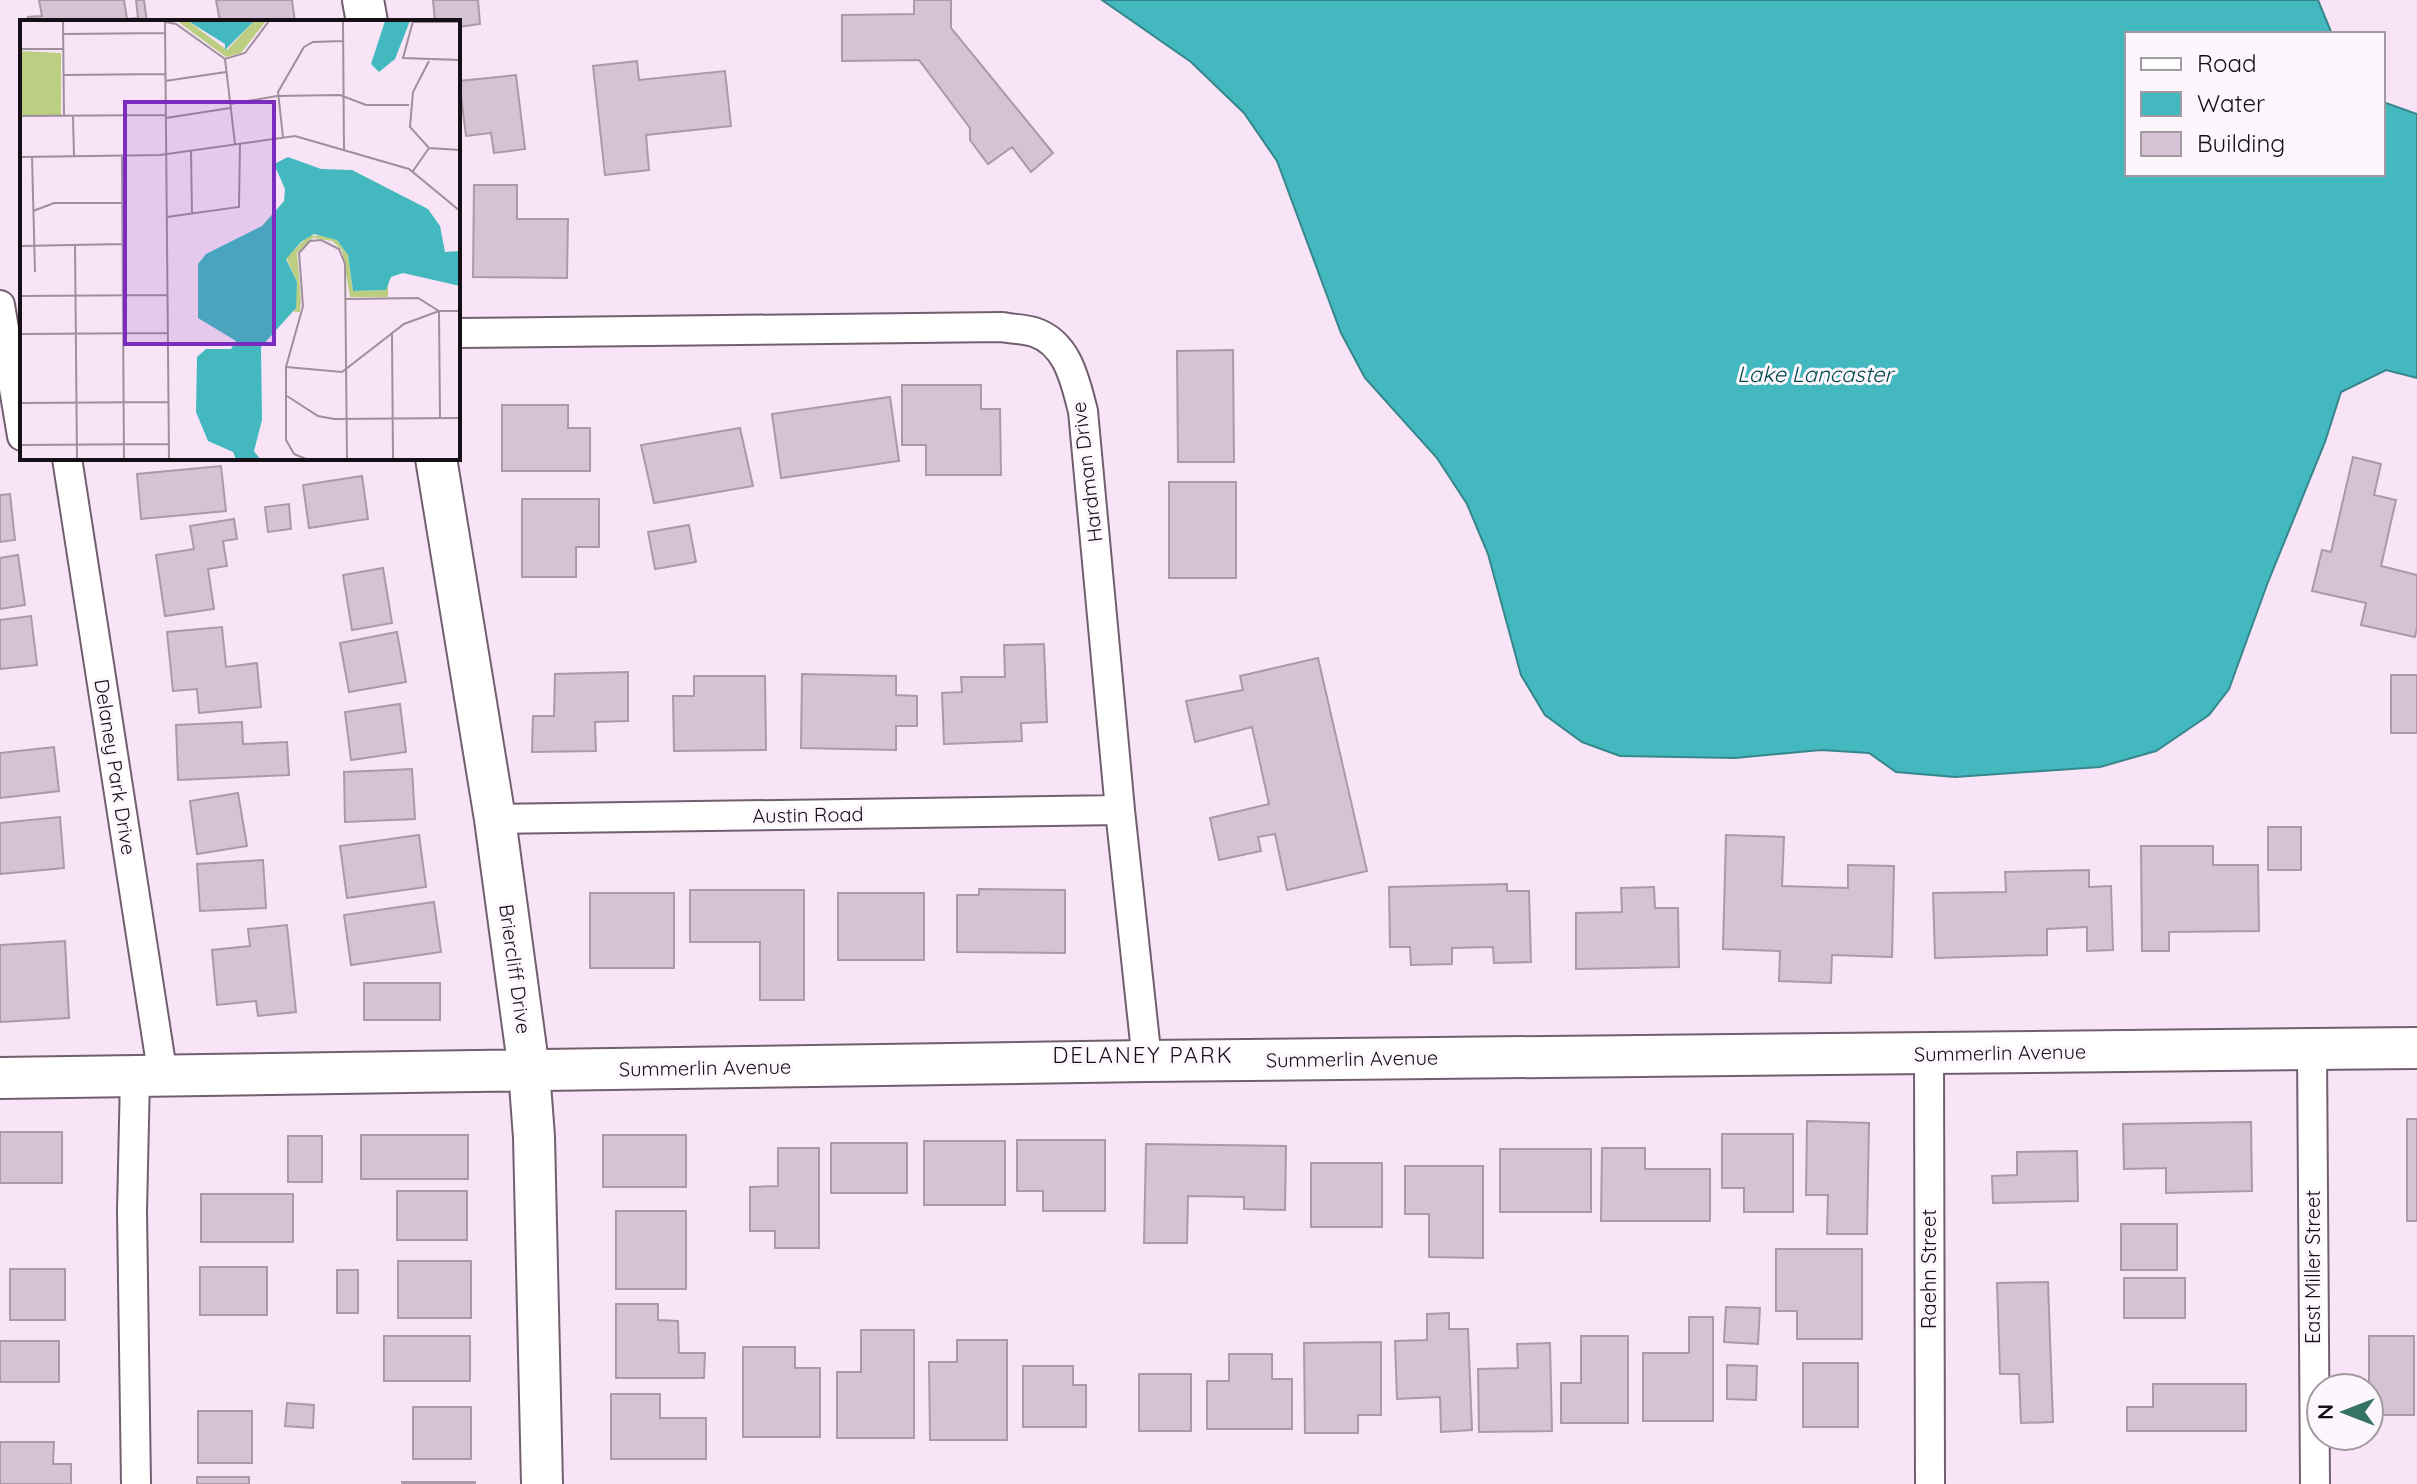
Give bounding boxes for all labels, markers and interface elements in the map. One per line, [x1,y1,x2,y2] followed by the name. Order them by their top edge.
[20,20,460,460] inset map
[2125,32,2385,176] legend
[2197,48,2257,78] text: Road
[2197,88,2265,118] text: Water
[2197,128,2285,158] text: Building
[1737,360,1895,388] water label: Lake Lancaster
[1065,400,1108,544] street label: Hardman Drive
[89,677,142,857] street label: Delaney Park Drive
[752,801,864,828] street label: Austin Road
[494,902,537,1035] street label: Briercliff Drive
[1914,1038,2086,1067] street label: Summerlin Avenue
[1052,1041,1234,1069] district label: DELANEY PARK
[1266,1044,1438,1073] street label: Summerlin Avenue
[619,1053,791,1082] street label: Summerlin Avenue
[2300,1190,2325,1344] street label: East Miller Street
[1916,1209,1941,1329] street label: Raehn Street
[2305,1372,2385,1452] north arrow
[2311,1404,2339,1420] text: N

